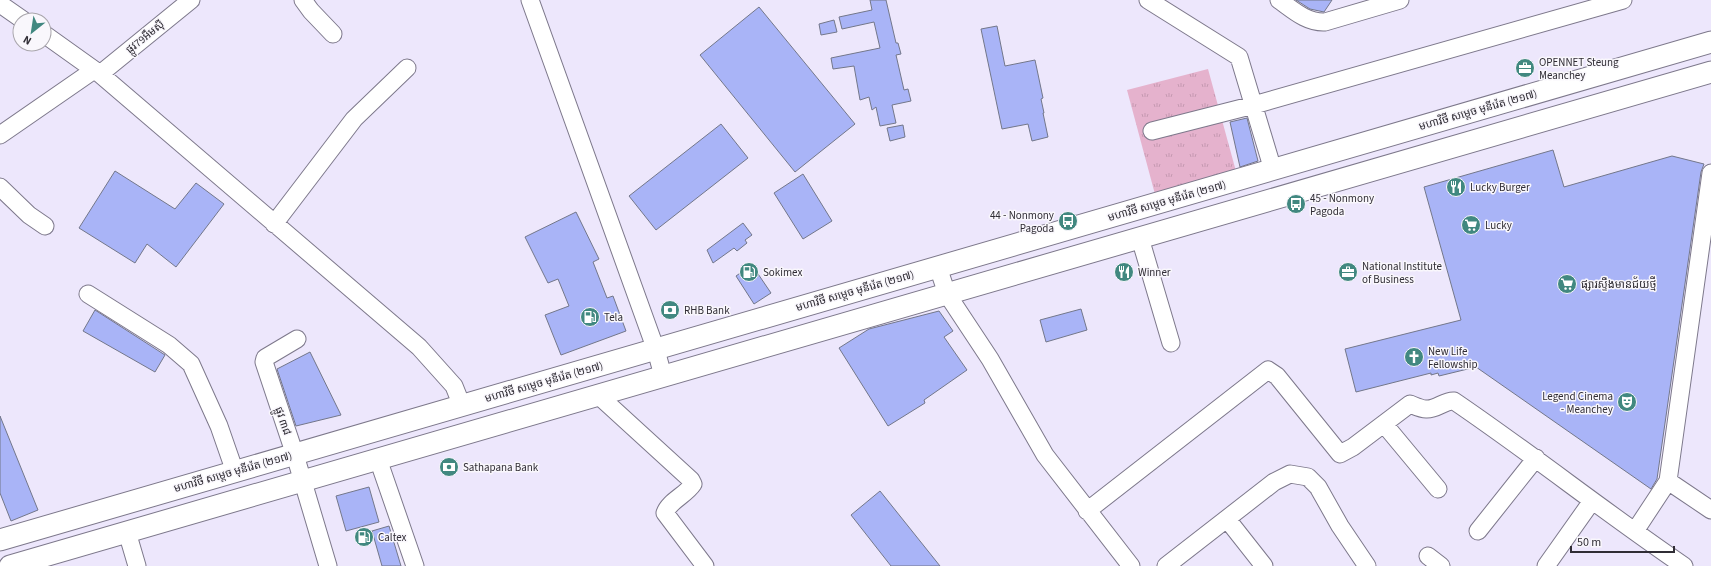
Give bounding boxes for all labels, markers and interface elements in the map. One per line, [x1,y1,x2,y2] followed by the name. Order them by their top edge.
[12,12,52,52] north arrow
[123,17,169,59] street label: ផ្លូវ79អឹមស៊ី
[20,32,34,49] text: N
[1539,55,1619,83] place label: OPENNET Steung Meanchey
[1514,57,1536,79] office icon: OPENNET Steung Meanchey
[1417,86,1539,134] street label: មហាវិថី សម្តេច មុនីរ៉េត (២១៧)
[1445,176,1467,198] restaurant icon: Lucky Burger
[1106,177,1228,225] street label: មហាវិថី សម្តេច មុនីរ៉េត (២១៧)
[1470,180,1530,195] place label: Lucky Burger
[1310,191,1374,219] place label: 45 - Nonmony Pagoda
[1285,193,1307,215] bus stop icon: 45 - Nonmony Pagoda
[990,208,1054,236] place label: 44 - Nonmony Pagoda
[1057,210,1079,232] bus stop icon: 44 - Nonmony Pagoda
[1460,214,1482,236] supermarket icon: Lucky
[1485,218,1512,233] place label: Lucky
[1362,259,1442,287] place label: National Institute of Business
[738,261,760,283] fuel station icon: Sokimex
[1113,261,1135,283] restaurant icon: Winner
[1337,261,1359,283] office icon: National Institute of Business
[763,265,802,280] place label: Sokimex
[1138,265,1171,280] place label: Winner
[794,267,916,315] street label: មហាវិថី សម្តេច មុនីរ៉េត (២១៧)
[1556,273,1578,295] supermarket icon: ផ្សារស្ទឹងមានជ័យថ្មី
[1581,276,1656,292] place label: ផ្សារស្ទឹងមានជ័យថ្មី
[659,299,681,321] bank icon: RHB Bank
[684,303,730,318] place label: RHB Bank
[579,306,601,328] fuel station icon: Tela
[604,310,623,325] place label: Tela
[1428,344,1478,372] place label: New Life Fellowship
[1403,346,1425,368] church icon: New Life Fellowship
[483,358,605,406] street label: មហាវិថី សម្តេច មុនីរ៉េត (២១៧)
[1542,389,1613,417] place label: Legend Cinema - Meanchey
[1616,391,1638,413] theatre icon: Legend Cinema - Meanchey
[269,405,295,438] street label: ផ្លូវ ៣៨
[172,448,294,496] street label: មហាវិថី សម្តេច មុនីរ៉េត (២១៧)
[438,456,460,478] bank icon: Sathapana Bank
[463,460,539,475] place label: Sathapana Bank
[353,526,375,548] fuel station icon: Caltex
[1571,528,1674,554] scale bar
[378,530,407,545] place label: Caltex
[1577,534,1601,551] text: 50 m

